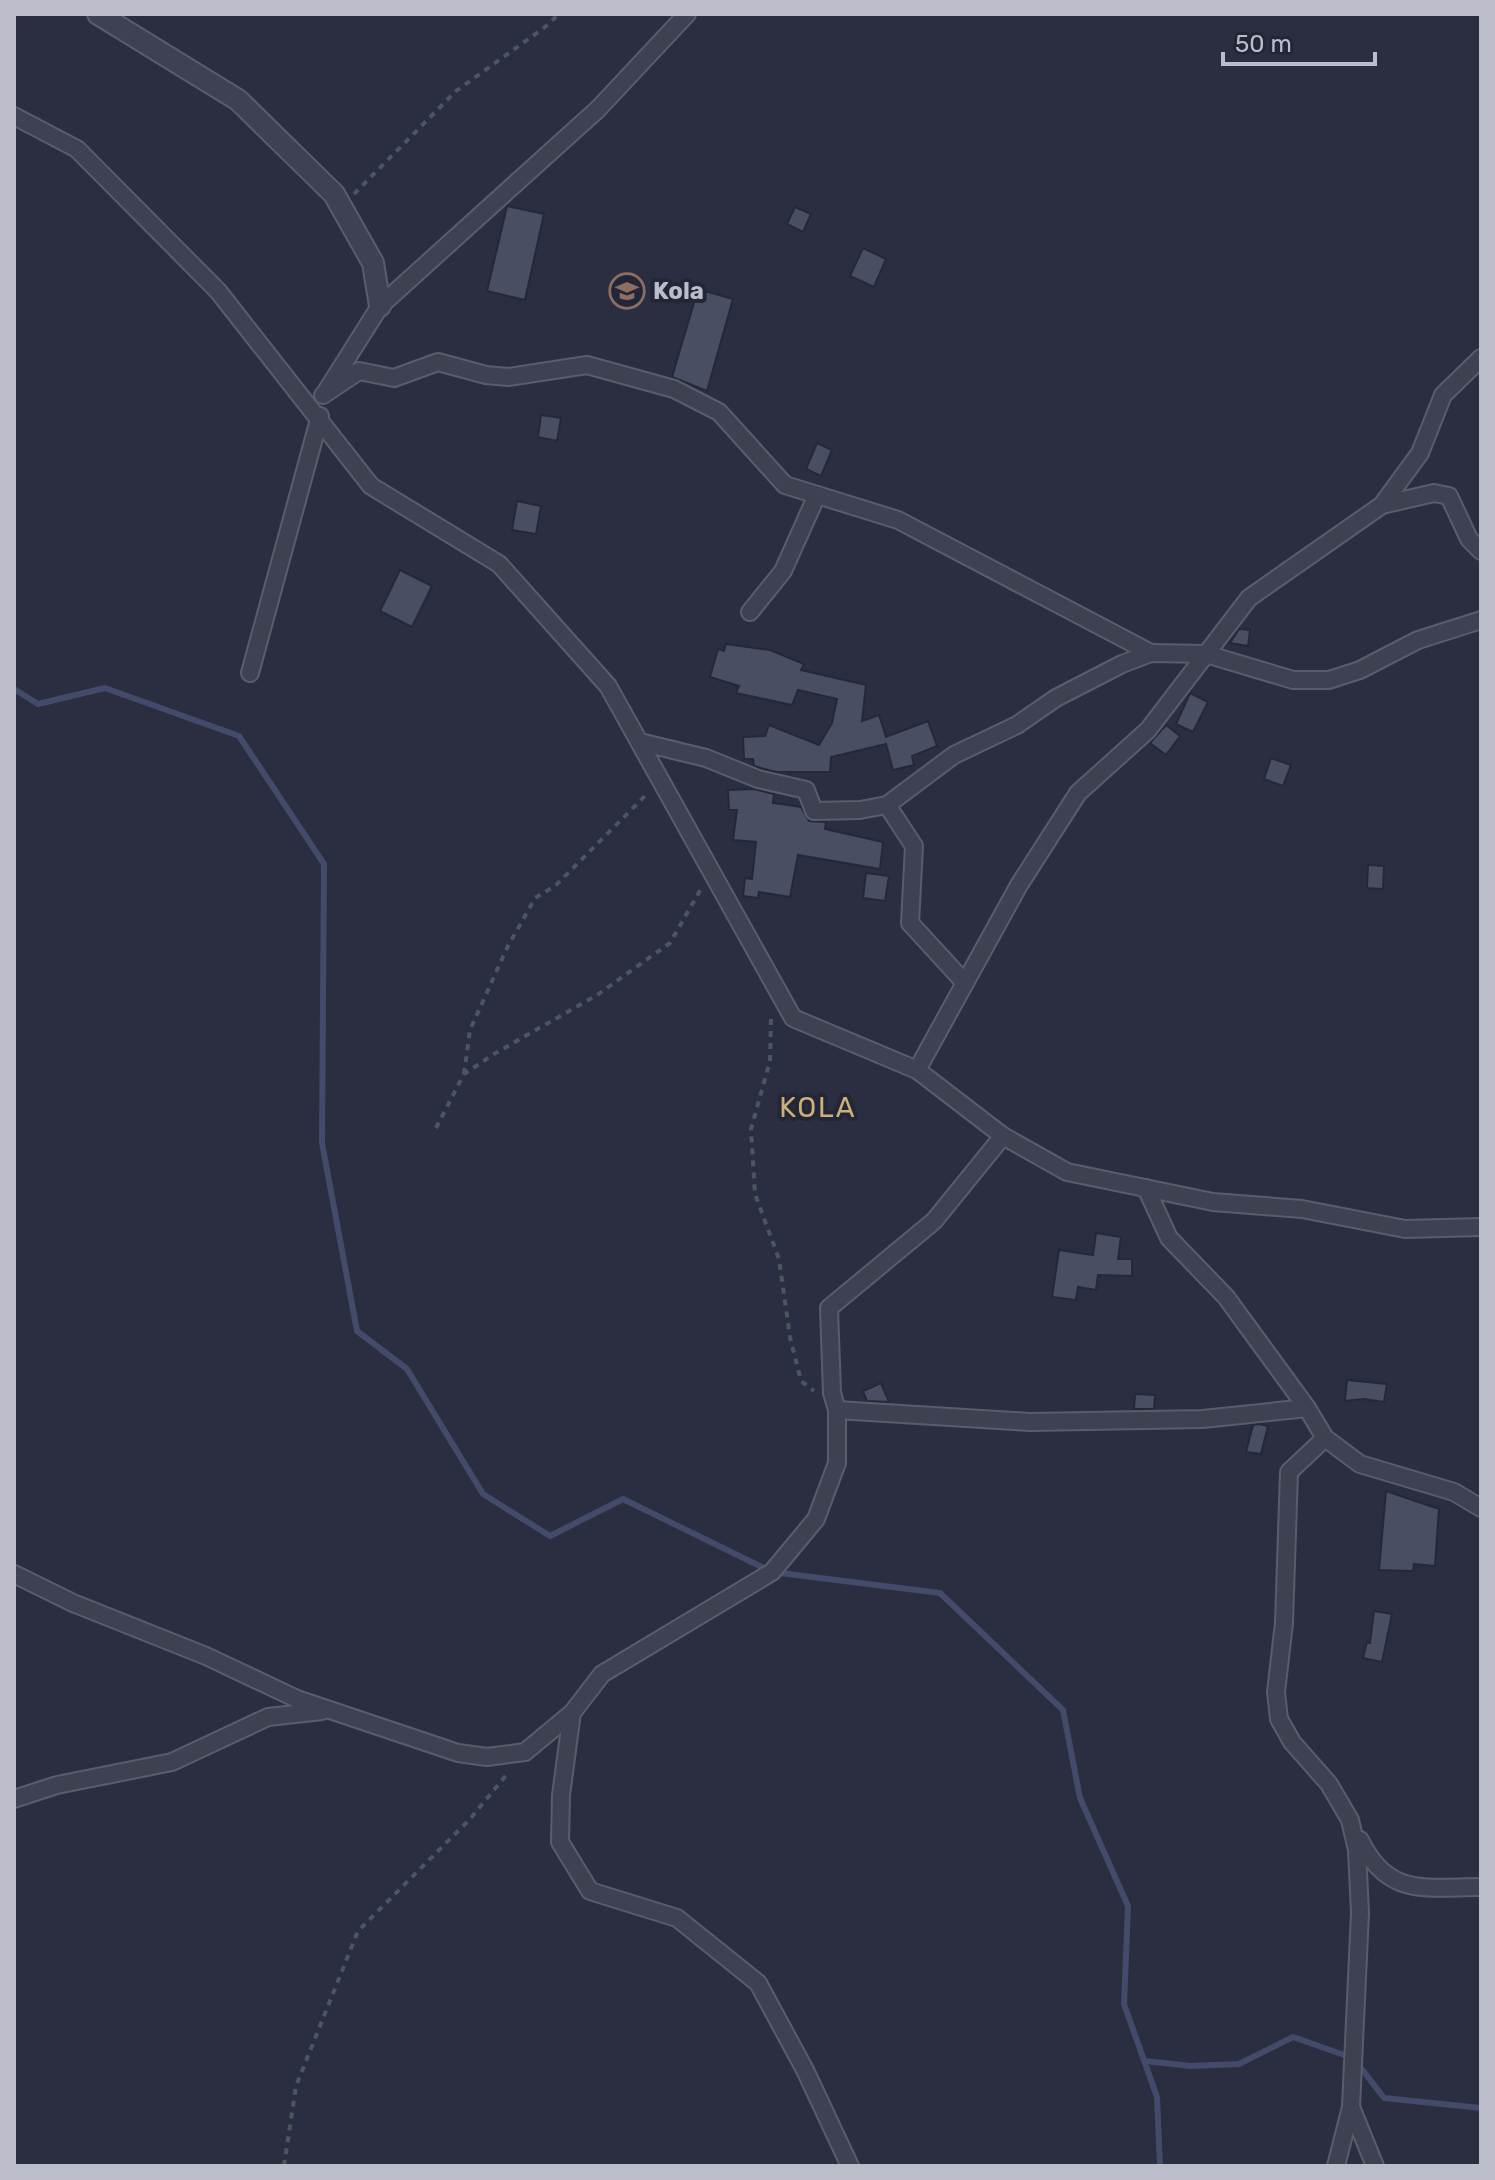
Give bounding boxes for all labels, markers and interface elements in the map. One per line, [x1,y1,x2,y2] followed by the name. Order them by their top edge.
[1223,16,1375,66] scale bar
[1235,30,1292,58] text: 50 m
[608,272,646,310] school or university icon: Kola
[653,277,704,305] place label: Kola
[779,1091,857,1124] district label: KOLA

